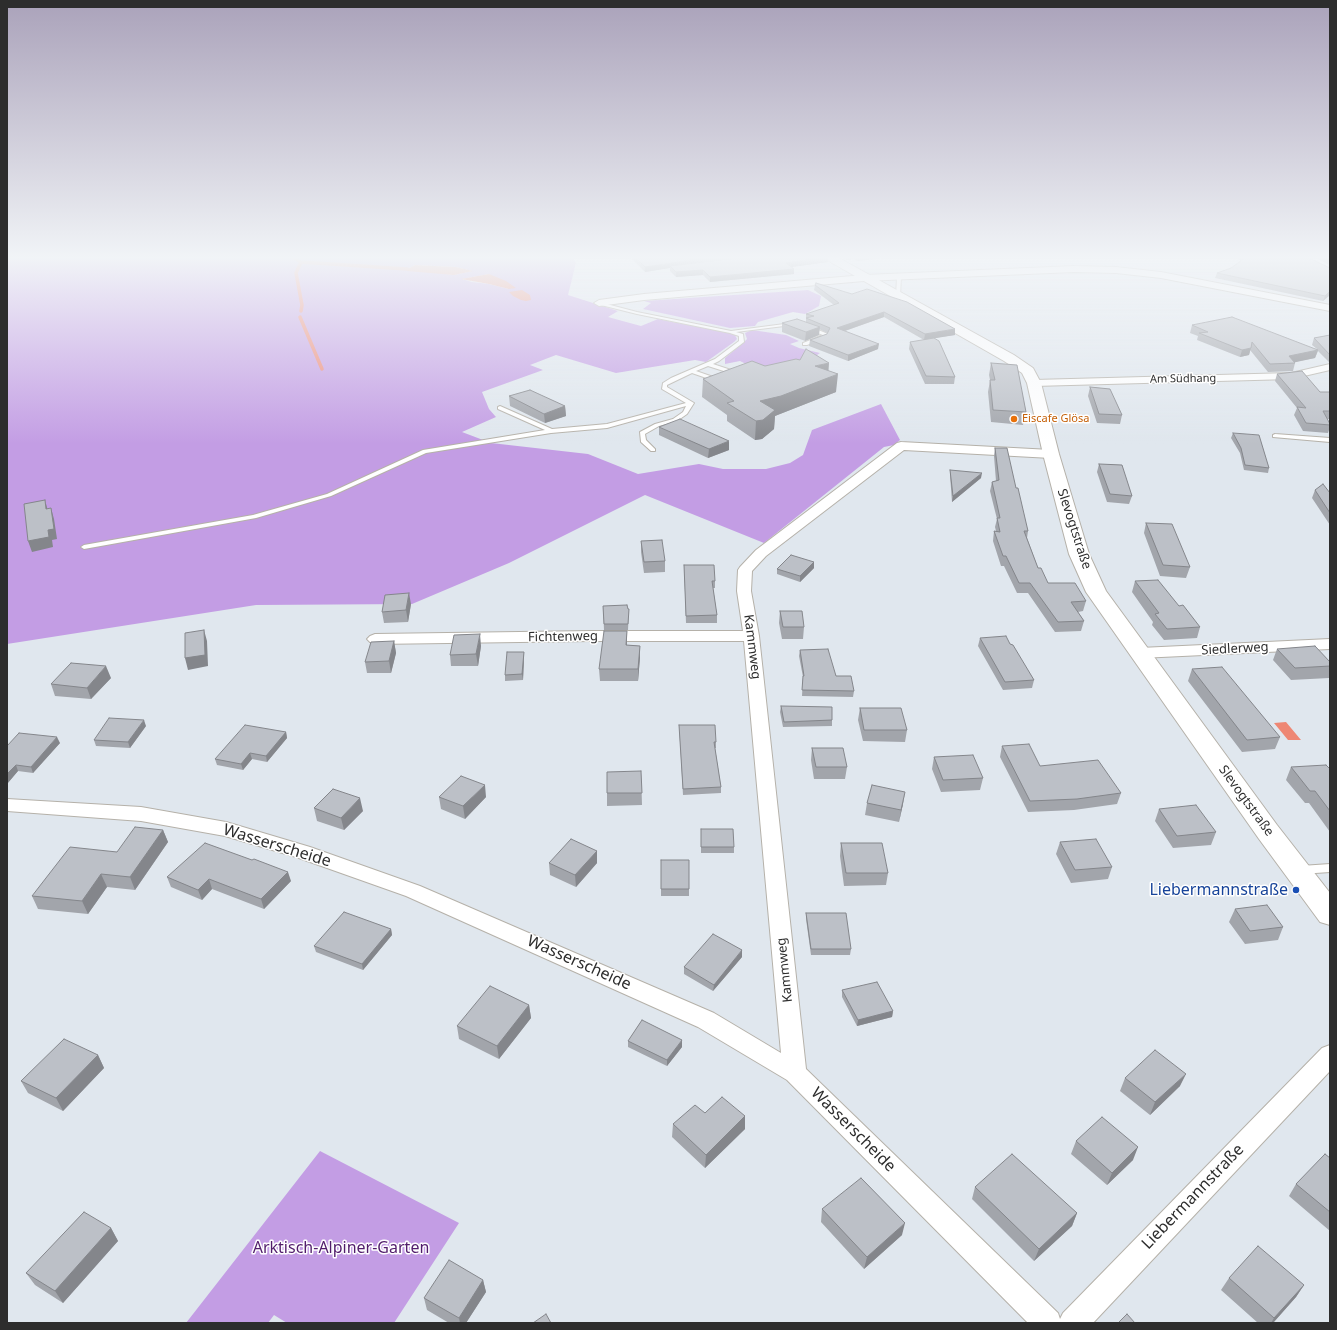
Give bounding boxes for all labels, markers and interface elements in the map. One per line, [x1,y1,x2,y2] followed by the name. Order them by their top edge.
[1150,372,1216,386] street label: Am Südhang
[1022,412,1089,426] place label: Eiscafe Glösa
[1009,414,1019,424] marker: Eiscafe Glösa
[1054,487,1094,571] street label: Slevogtstraße
[740,614,764,680] street label: Kammweg
[528,629,598,645] street label: Fichtenweg
[1201,639,1269,659] street label: Siedlerweg
[1215,763,1277,839] street label: Slevogtstraße
[221,820,333,872] street label: Wasserscheide
[1149,880,1288,900] place label: Liebermannstraße
[1291,885,1301,895] marker: Liebermannstraße
[524,932,634,994] street label: Wasserscheide
[774,937,796,1003] street label: Kammweg
[807,1084,899,1176] street label: Wasserscheide
[1138,1141,1248,1253] street label: Liebermannstraße
[253,1238,429,1258] park label: Arktisch-Alpiner-Garten

